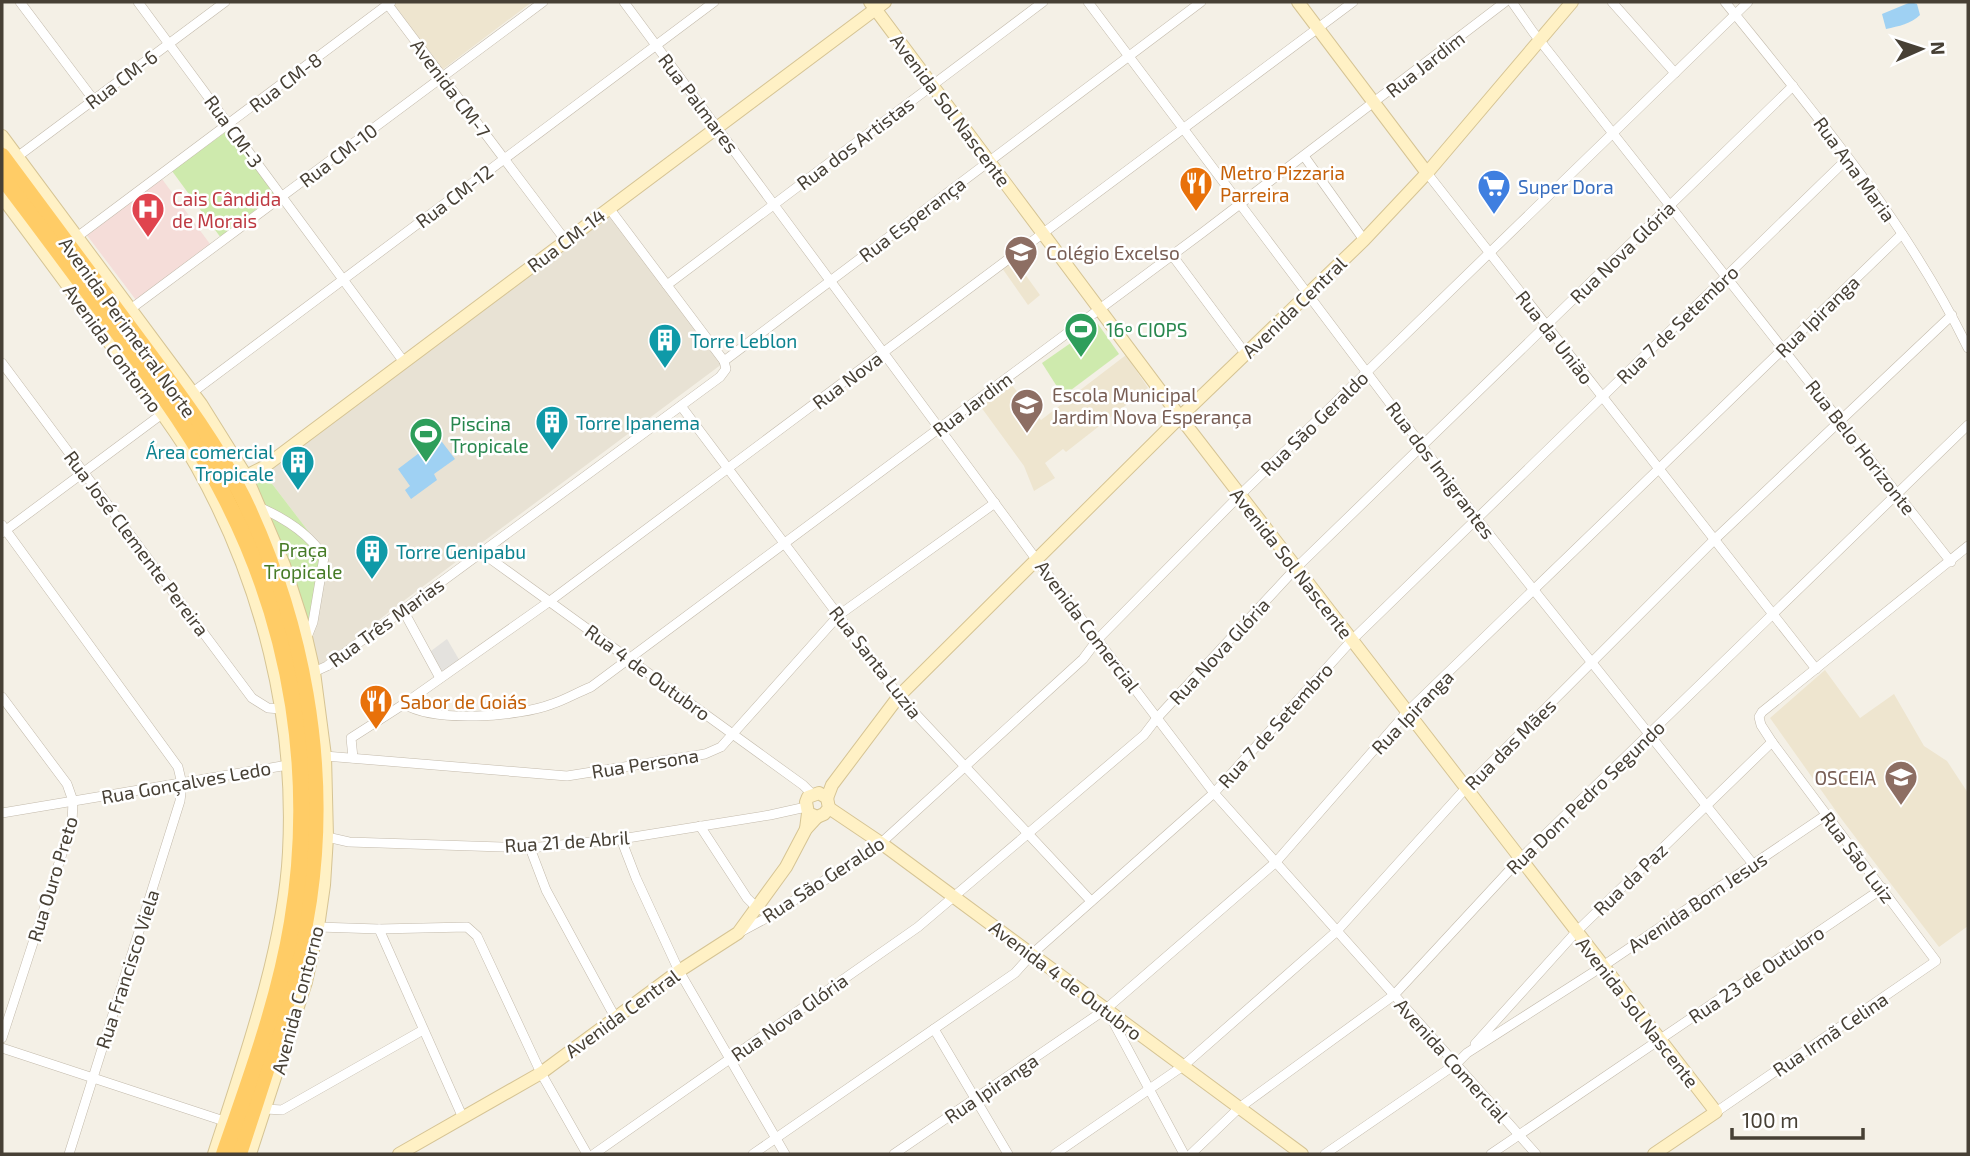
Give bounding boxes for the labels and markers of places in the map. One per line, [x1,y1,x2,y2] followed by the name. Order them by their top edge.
[1220,161,1345,206] place label: Metro Pizzaria Parreira
[1177,164,1215,213] restaurant icon: Metro Pizzaria Parreira
[1475,167,1513,216] supermarket icon: Super Dora
[1518,175,1614,198] place label: Super Dora
[172,187,281,232] place label: Cais Cândida de Morais
[129,190,167,239] hospital icon: Cais Cândida de Morais
[1002,233,1040,282] school or university icon: Colégio Excelso
[1046,241,1180,264] place label: Colégio Excelso
[1062,310,1100,359] sports icon: 16º CIOPS
[1106,318,1187,341] place label: 16º CIOPS
[646,321,684,370] building icon: Torre Leblon
[690,329,797,352] place label: Torre Leblon
[1052,383,1252,429] place label: Escola Municipal Jardim Nova Esperança
[1008,386,1046,435] school or university icon: Escola Municipal Jardim Nova Esperança
[533,403,571,452] building icon: Torre Ipanema
[576,411,700,434] place label: Torre Ipanema
[450,412,529,457] place label: Piscina Tropicale
[407,415,445,464] sports icon: Piscina Tropicale
[146,440,274,485] place label: Área comercial Tropicale
[279,443,317,492] building icon: Área comercial Tropicale
[353,532,391,581] building icon: Torre Genipabu
[396,540,526,563] place label: Torre Genipabu
[357,682,395,731] restaurant icon: Sabor de Goiás
[400,690,527,713] place label: Sabor de Goiás
[1882,758,1920,807] school or university icon: OSCEIA
[1814,766,1876,789] place label: OSCEIA

